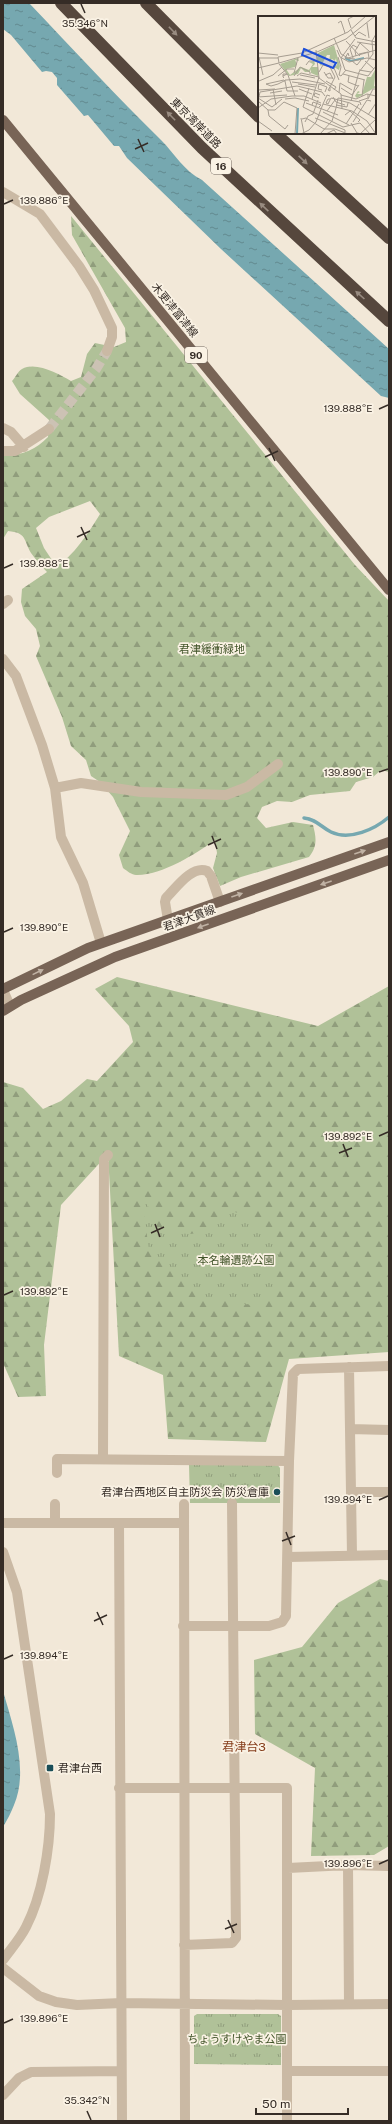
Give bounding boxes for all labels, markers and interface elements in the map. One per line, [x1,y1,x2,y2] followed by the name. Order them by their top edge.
[258,16,376,134] inset map
[62,17,108,29] text: 35.346°N
[168,26,178,36] one-way arrow
[168,95,224,151] street label: 東京湾岸道路
[166,111,176,121] one-way arrow
[299,155,308,164] one-way arrow
[211,158,231,174] road number: 16
[20,194,68,206] text: 139.886°E
[259,202,269,212] one-way arrow
[150,281,200,339] street label: 木更津富津線
[355,290,365,300] one-way arrow
[185,347,207,363] road number: 90
[324,402,372,414] text: 139.888°E
[20,557,68,569] text: 139.888°E
[179,643,245,655] park label: 君津緩衝緑地
[324,766,372,778] text: 139.890°E
[355,849,367,855] one-way arrow
[319,880,331,886] one-way arrow
[232,892,244,898] one-way arrow
[161,903,217,933] street label: 君津大貫線
[20,921,68,933] text: 139.890°E
[197,923,209,929] one-way arrow
[32,969,44,975] one-way arrow
[324,1130,372,1142] text: 139.892°E
[198,1254,275,1266] park label: 本名輪遺跡公園
[20,1285,68,1297] text: 139.892°E
[101,1486,269,1498] place label: 君津台西地区自主防災会 防災倉庫
[272,1487,282,1497] marker: 君津台西地区自主防災会 防災倉庫
[324,1493,372,1505] text: 139.894°E
[20,1649,68,1661] text: 139.894°E
[222,1740,266,1754] district label: 君津台3
[58,1762,102,1774] place label: 君津台西
[45,1763,55,1773] marker: 君津台西
[324,1857,372,1869] text: 139.896°E
[20,2012,68,2024] text: 139.896°E
[188,2033,287,2045] park label: ちょうすけやま公園
[256,2090,348,2116] scale bar
[64,2094,110,2106] text: 35.342°N
[262,2097,290,2111] text: 50 m

